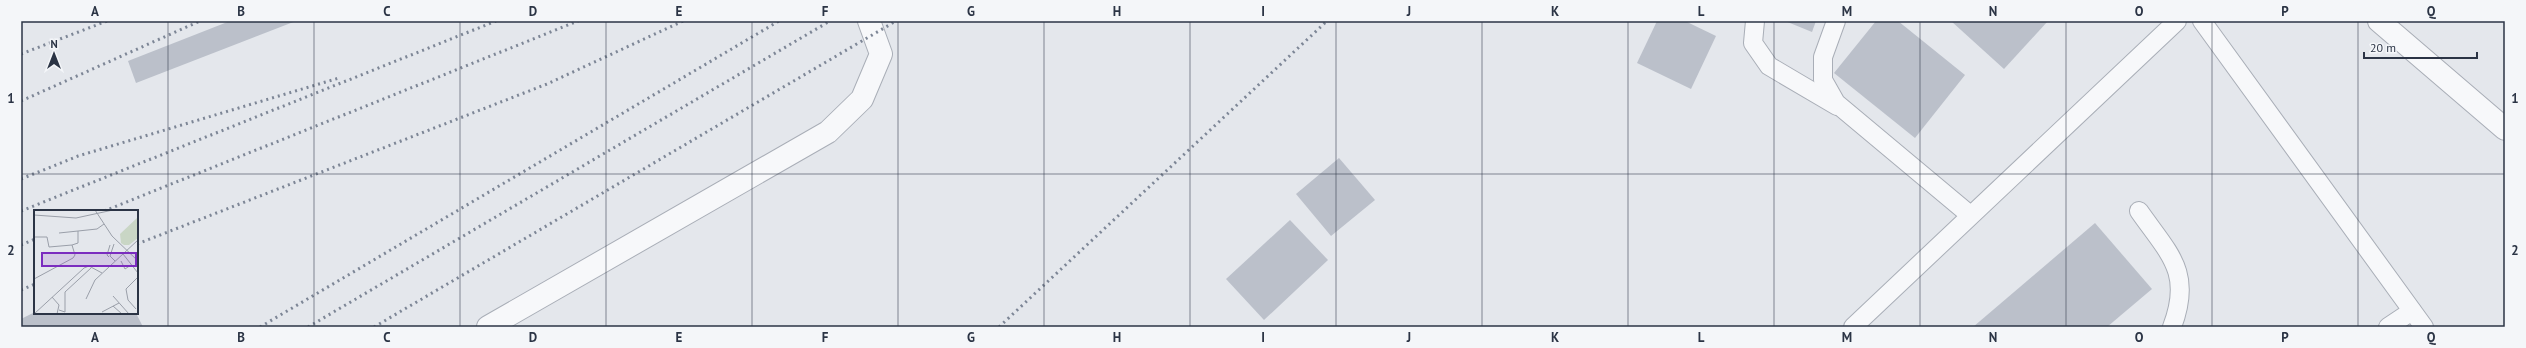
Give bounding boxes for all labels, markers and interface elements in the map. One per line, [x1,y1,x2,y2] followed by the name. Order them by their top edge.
[91,3,99,20] text: A
[237,3,245,20] text: B
[383,3,391,20] text: C
[529,3,537,20] text: D
[676,3,683,20] text: E
[822,3,829,20] text: F
[967,3,975,20] text: G
[1113,3,1121,20] text: H
[1261,3,1265,20] text: I
[1406,3,1411,20] text: J
[1551,3,1559,20] text: K
[1698,3,1705,20] text: L
[1842,3,1852,20] text: M
[1989,3,1997,20] text: N
[2135,3,2144,20] text: O
[2281,3,2289,20] text: P
[2427,3,2437,20] text: Q
[34,34,74,74] north arrow
[2364,34,2477,60] scale bar
[50,37,58,51] text: N
[2370,40,2396,55] text: 20 m
[7,90,15,107] text: 1
[2511,90,2519,107] text: 1
[34,210,138,314] inset map
[7,242,15,259] text: 2
[2511,242,2519,259] text: 2
[91,329,99,346] text: A
[237,329,245,346] text: B
[383,329,391,346] text: C
[529,329,537,346] text: D
[676,329,683,346] text: E
[822,329,829,346] text: F
[967,329,975,346] text: G
[1113,329,1121,346] text: H
[1261,329,1265,346] text: I
[1406,329,1411,346] text: J
[1551,329,1559,346] text: K
[1698,329,1705,346] text: L
[1842,329,1852,346] text: M
[1989,329,1997,346] text: N
[2135,329,2144,346] text: O
[2281,329,2289,346] text: P
[2427,329,2437,346] text: Q

